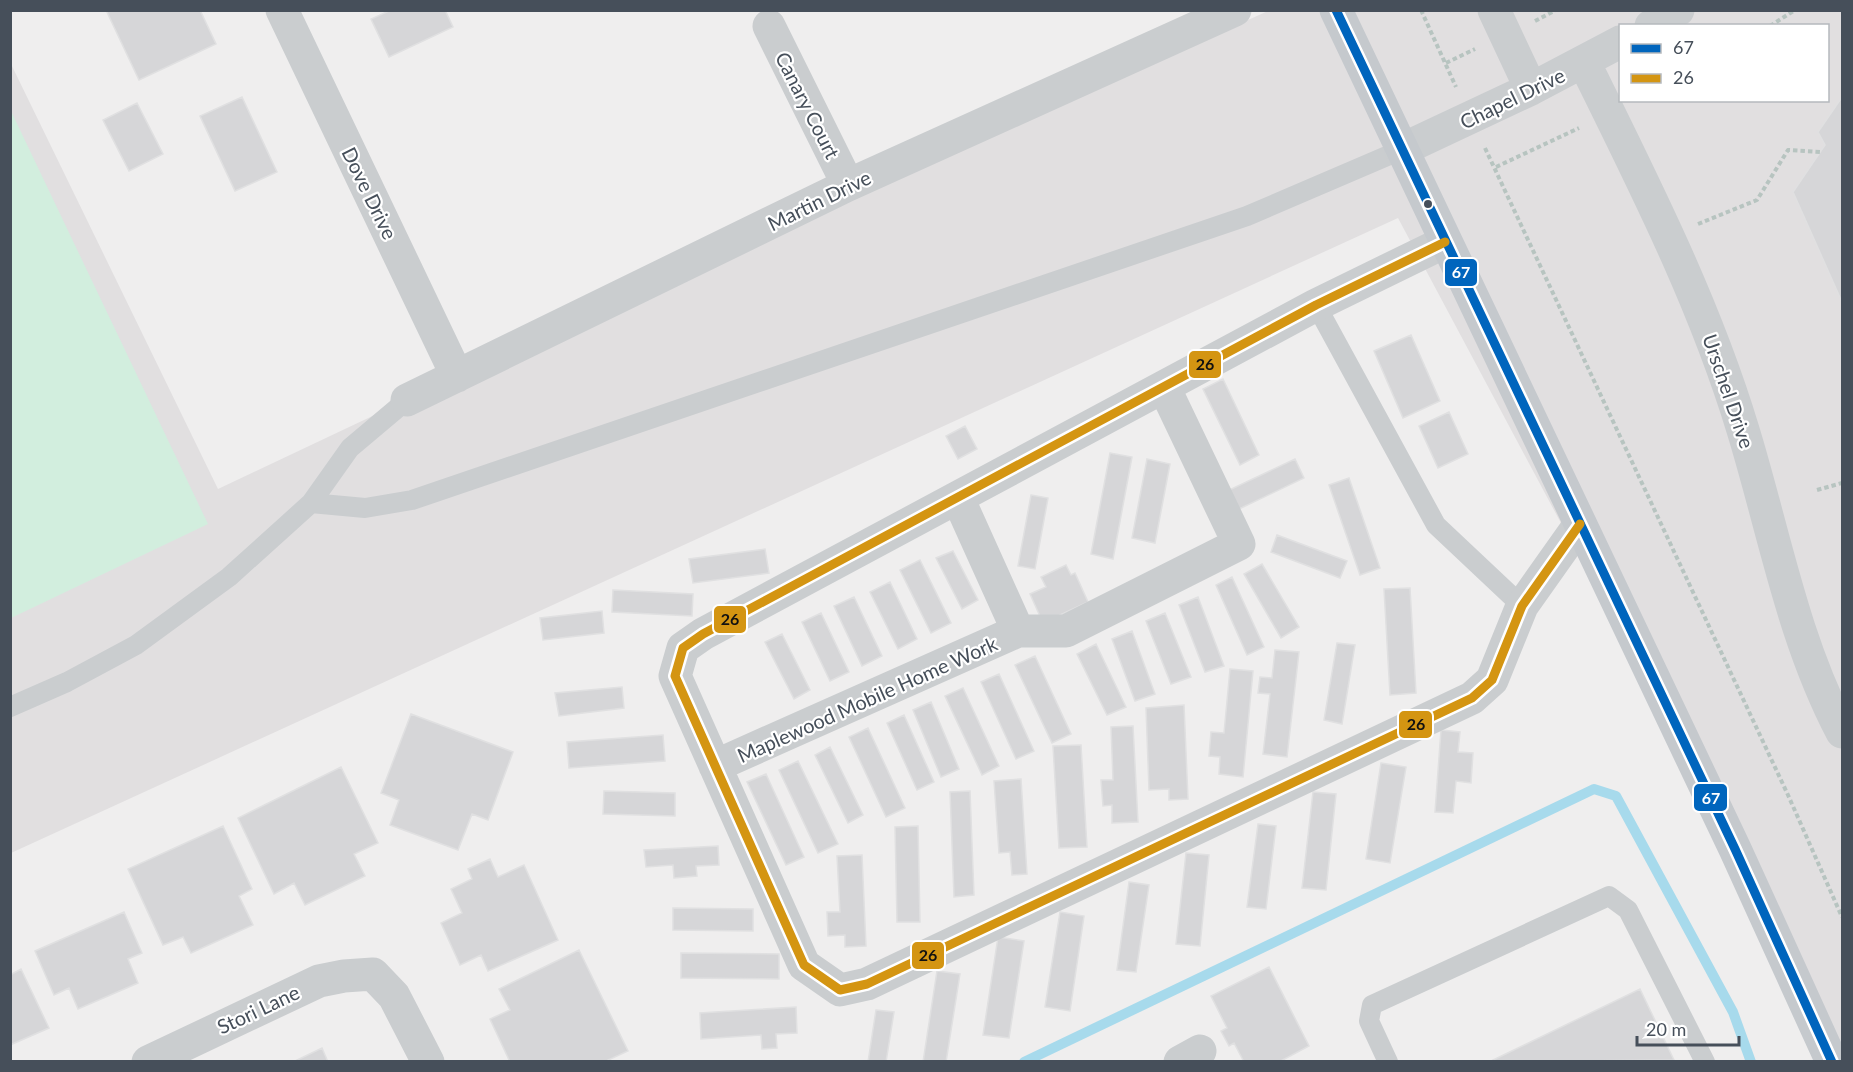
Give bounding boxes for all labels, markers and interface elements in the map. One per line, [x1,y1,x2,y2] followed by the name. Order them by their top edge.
[1619,24,1829,102] legend
[1673,36,1694,58] text: 67
[771,48,845,162] street label: Canary Court
[1456,62,1568,134] street label: Chapel Drive
[1673,66,1694,88] text: 26
[337,143,403,243] street label: Dove Drive
[764,165,874,235] street label: Martin Drive
[1422,198,1434,210] unlabelled marker
[1444,258,1478,287] line badge: 67
[1452,262,1470,281] text: 67
[1698,331,1760,451] street label: Urschel Drive
[1188,350,1222,379] line badge: 26
[1196,354,1214,373] text: 26
[713,605,747,634] line badge: 26
[721,609,739,628] text: 26
[733,630,1001,767] street label: Maplewood Mobile Home Work
[1398,710,1433,739] line badge: 26
[1407,714,1425,733] text: 26
[1693,783,1728,812] line badge: 67
[1702,788,1720,807] text: 67
[911,941,945,970] line badge: 26
[919,945,937,964] text: 26
[213,980,303,1038] street label: Stori Lane
[1637,1009,1739,1047] scale bar
[1646,1018,1686,1040] text: 20 m

